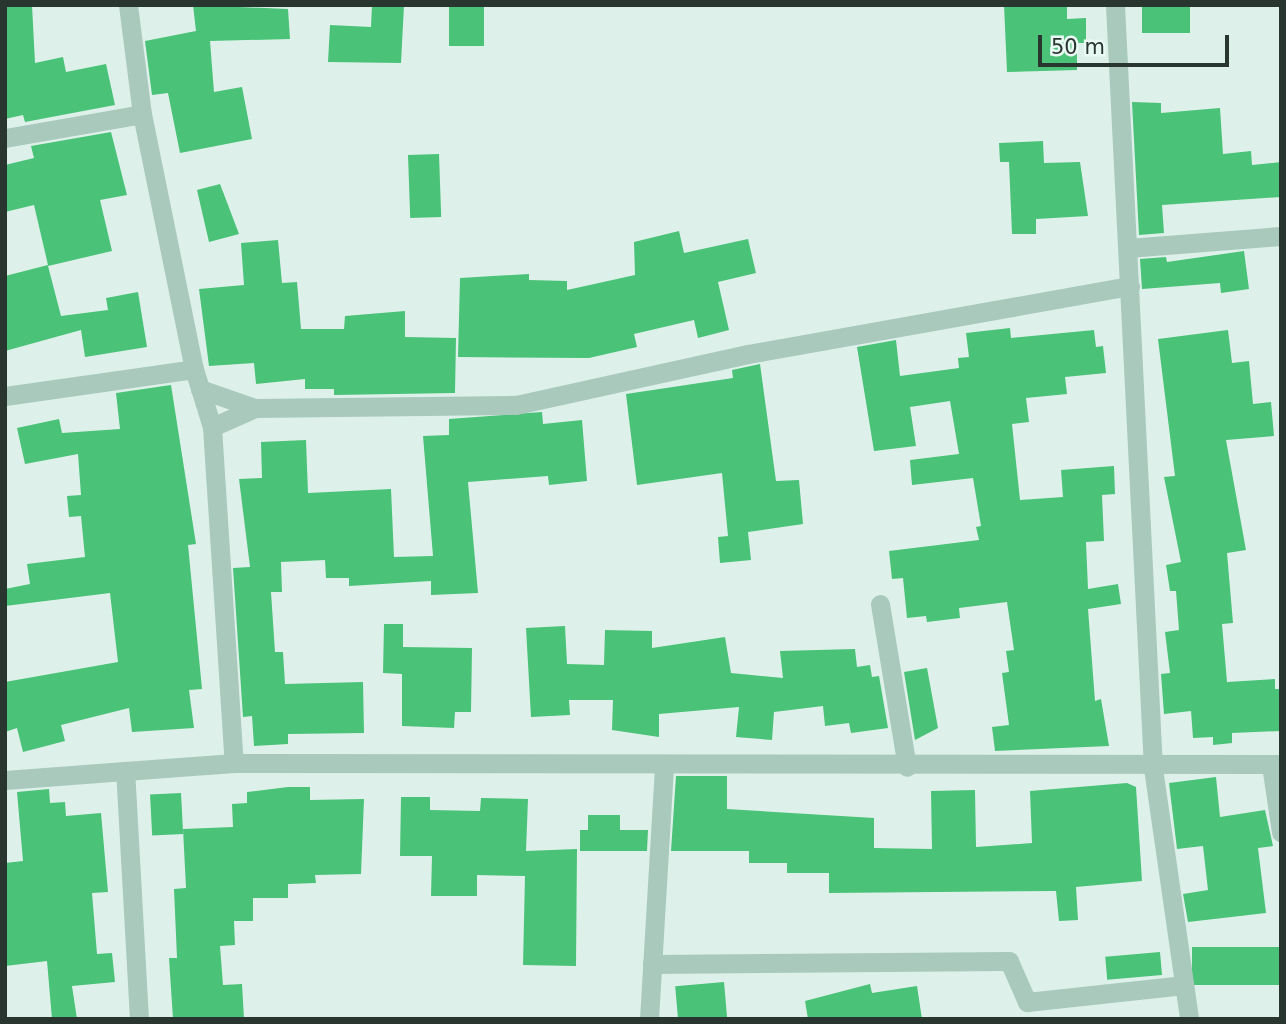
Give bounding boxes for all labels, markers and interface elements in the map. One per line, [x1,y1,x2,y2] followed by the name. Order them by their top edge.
[1041,21,1232,65] scale bar
[1051,35,1105,59] text: 50 m

